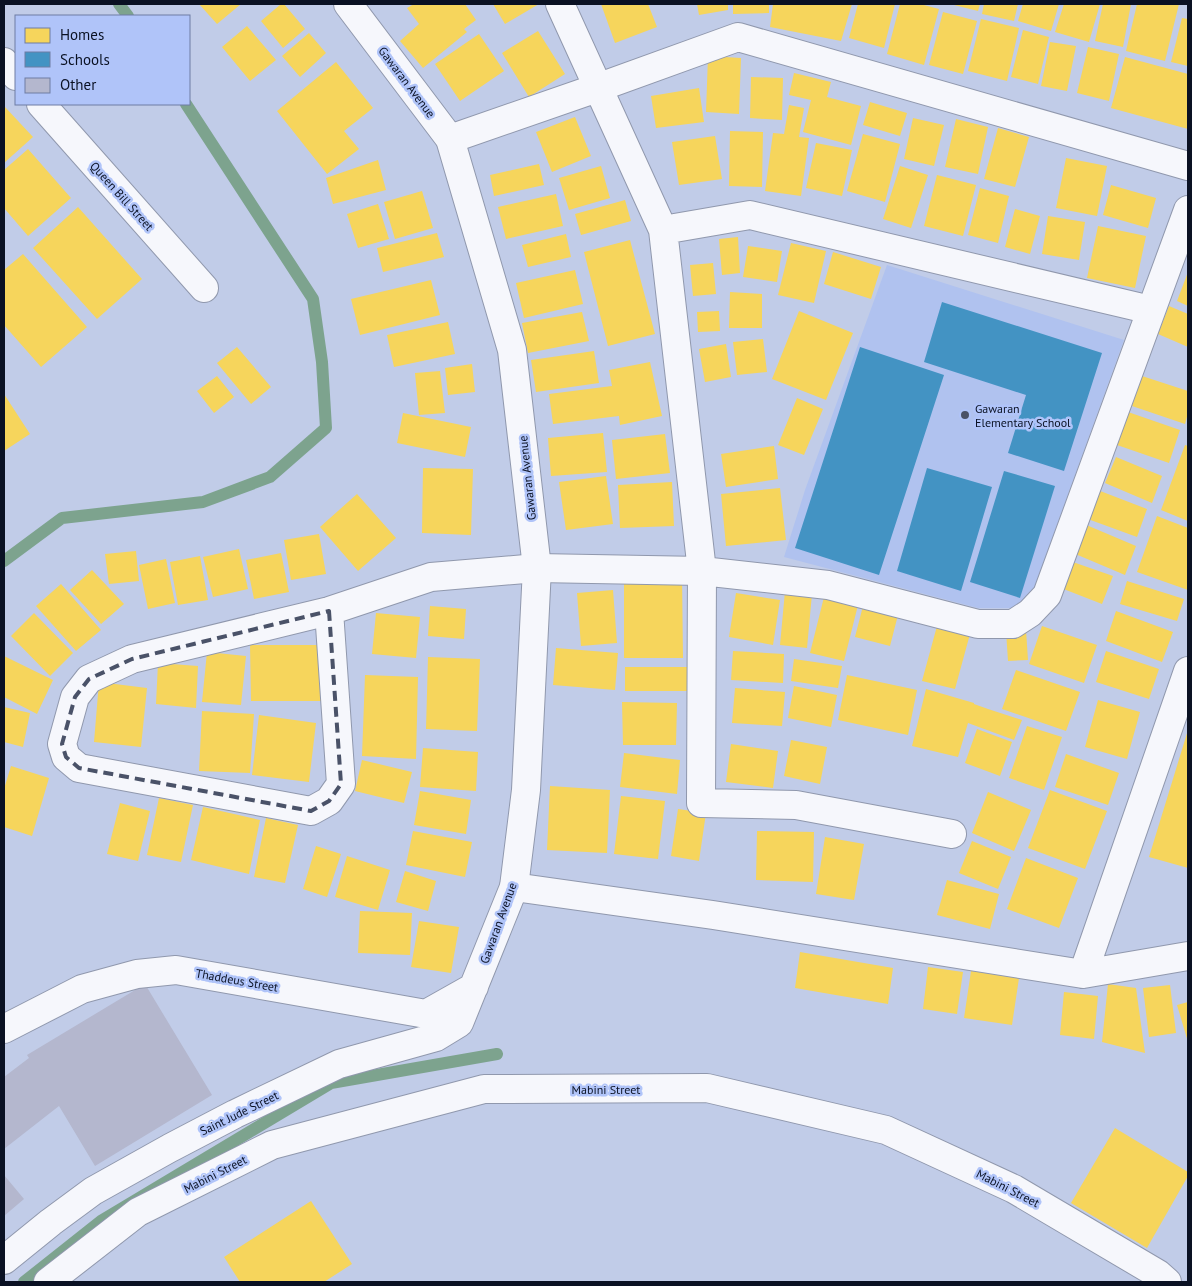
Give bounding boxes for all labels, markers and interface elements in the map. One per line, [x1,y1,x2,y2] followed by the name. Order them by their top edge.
[15,15,190,105] legend
[60,25,104,44] text: Homes
[375,44,439,120] street label: Gawaran Avenue
[60,50,110,69] text: Schools
[60,75,96,94] text: Other
[87,158,157,234] street label: Queen Bill Street
[975,401,1071,430] place label: Gawaran Elementary School
[959,409,971,421] marker: Gawaran Elementary School
[515,435,539,521] street label: Gawaran Avenue
[476,881,520,965] street label: Gawaran Avenue
[195,965,279,995] street label: Thaddeus Street
[572,1082,640,1097] street label: Mabini Street
[197,1087,281,1139] street label: Saint Jude Street
[181,1152,249,1196] street label: Mabini Street
[974,1166,1042,1210] street label: Mabini Street

